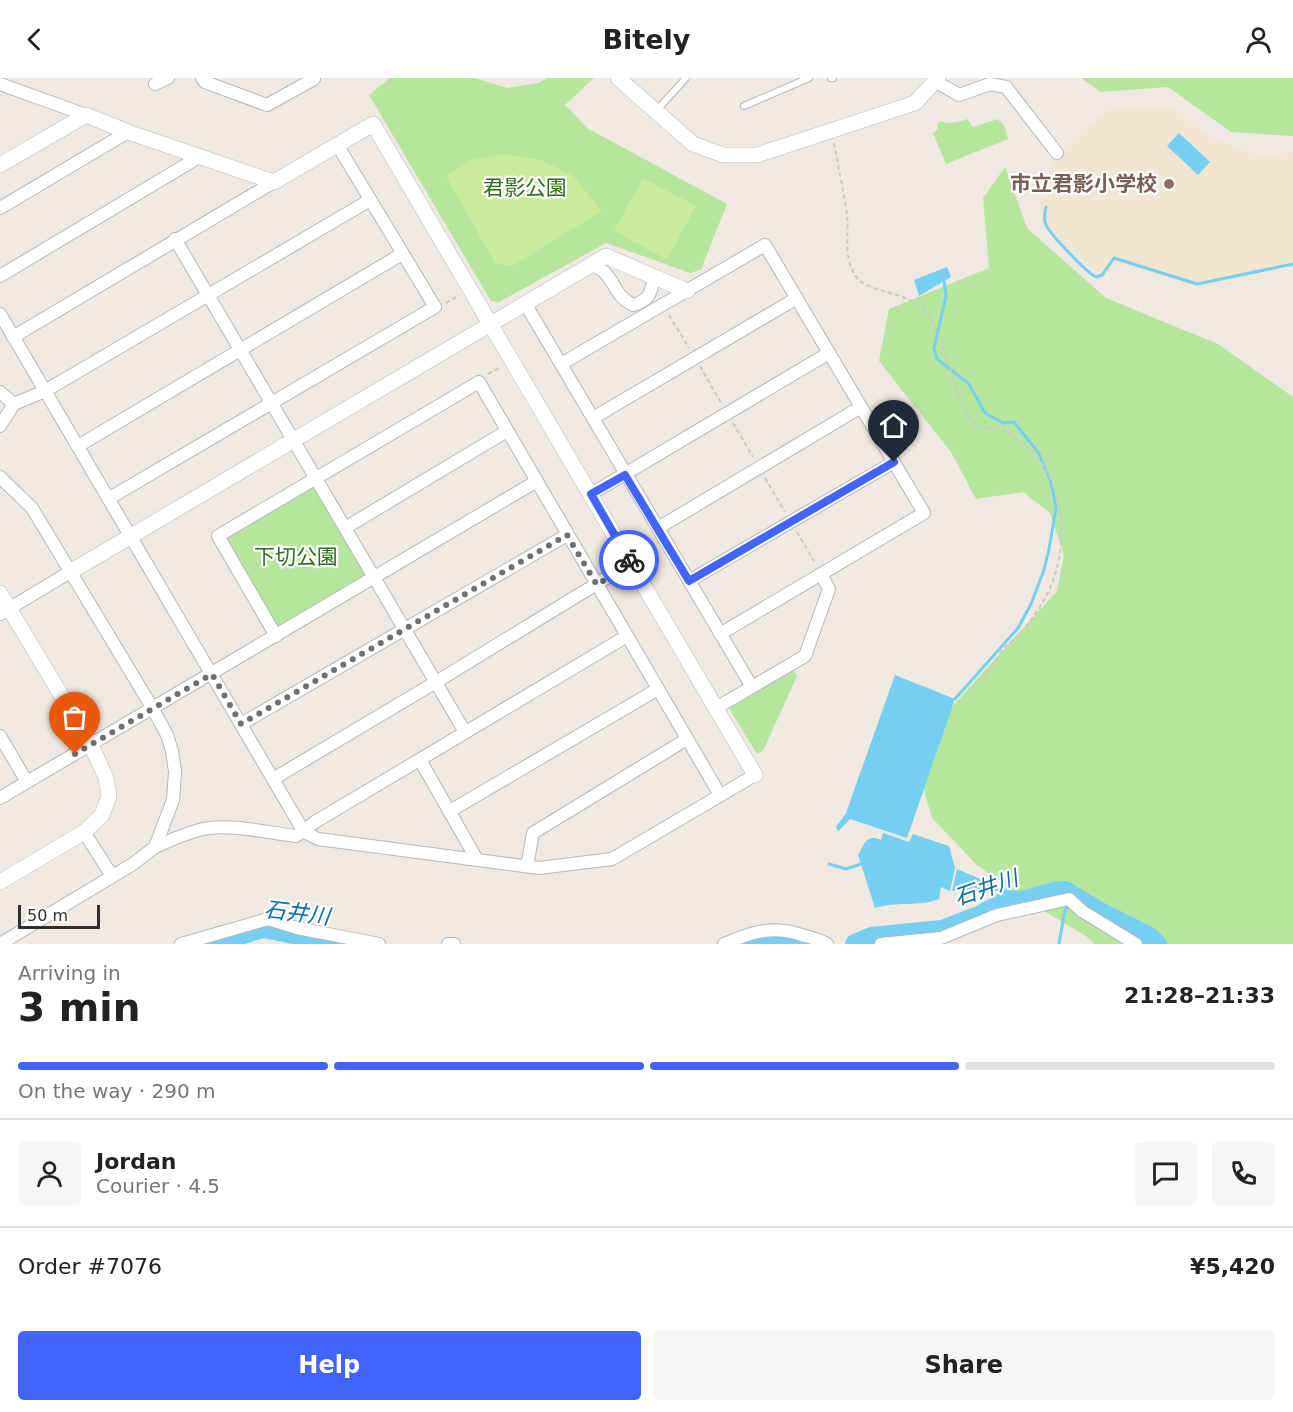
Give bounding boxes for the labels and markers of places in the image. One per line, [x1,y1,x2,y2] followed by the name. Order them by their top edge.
[1010,172,1157,196] place label: 市立君影小学校
[1162,177,1176,191] marker: 市立君影小学校
[868,400,919,462] pin
[49,692,100,754] pin

